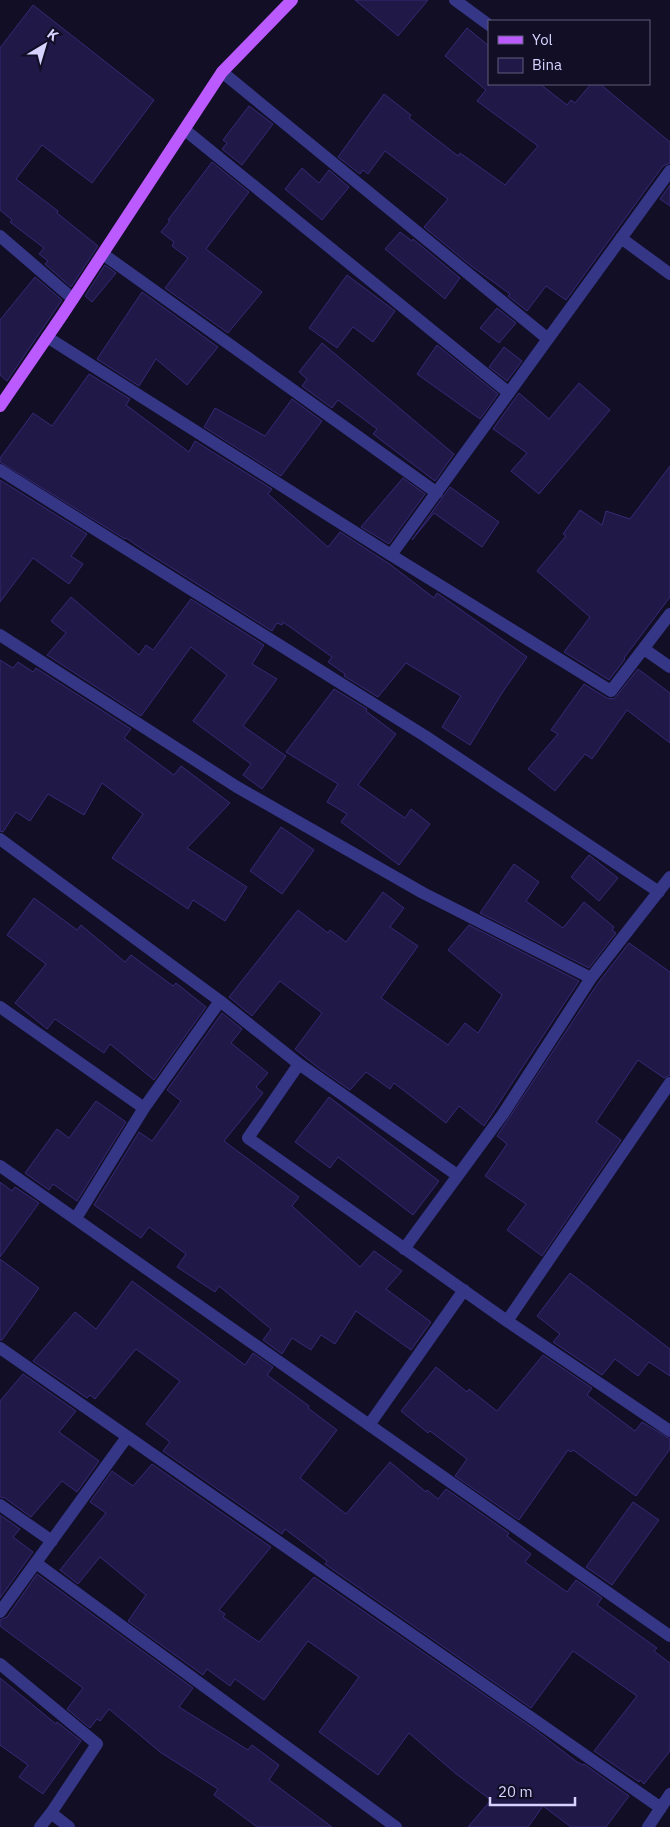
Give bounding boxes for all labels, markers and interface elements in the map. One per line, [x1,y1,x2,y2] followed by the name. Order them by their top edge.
[20,20,70,70] north arrow
[488,20,650,85] legend
[44,25,63,45] text: K
[532,30,553,49] text: Yol
[532,55,562,74] text: Bina
[490,1774,575,1806] scale bar
[498,1782,533,1801] text: 20 m

